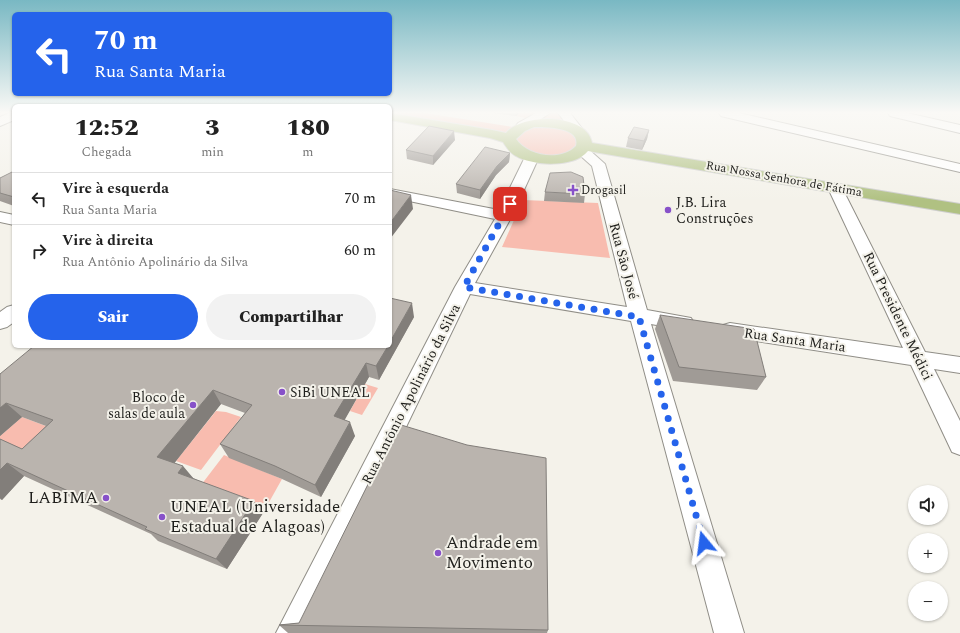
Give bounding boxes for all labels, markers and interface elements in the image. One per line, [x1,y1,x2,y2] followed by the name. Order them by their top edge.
[94,19,158,62] text: 70 m
[28,28,80,80] icon: left
[94,58,226,85] text: Rua Santa Maria
[74,110,139,146] text: 12:52
[205,110,220,146] text: 3
[286,110,330,146] text: 180
[81,142,132,162] text: Chegada
[201,142,224,162] text: min
[302,142,314,162] text: m
[705,156,864,202] street label: Rua Nossa Senhora de Fátima
[62,177,169,200] text: Vire à esquerda
[581,181,626,200] place label: Drogasil
[568,185,578,195] marker: Drogasil
[344,187,376,210] text: 70 m
[493,187,527,221] pin
[28,188,50,210] icon: left
[676,192,753,229] place label: J.B. Lira Construções
[499,193,521,215] icon: arrive
[62,200,157,220] text: Rua Santa Maria
[663,205,673,215] marker: J.B. Lira Construções
[604,220,644,302] street label: Rua São José
[62,229,153,252] text: Vire à direita
[344,239,376,262] text: 60 m
[28,240,50,262] icon: right
[858,248,938,384] street label: Rua Presidente Médici
[62,252,248,272] text: Rua Antônio Apolinário da Silva
[28,294,198,340] button: Sair
[206,294,376,340] button: Compartilhar
[356,300,466,488] street label: Rua Antônio Apolinário da Silva
[743,322,847,358] street label: Rua Santa Maria
[290,382,370,403] place label: SiBi UNEAL
[108,387,185,424] place label: Bloco de salas de aula
[277,387,287,397] marker: SiBi UNEAL
[188,400,198,410] marker: Bloco de salas de aula
[28,485,98,511] place label: LABIMA
[908,485,948,621] map controls
[908,485,948,525] button: sound
[101,493,111,503] marker: LABIMA
[170,494,340,540] place label: UNEAL (Universidade Estadual de Alagoas)
[157,512,167,522] marker: UNEAL (Universidade Estadual de Alagoas)
[683,522,725,564] position arrow
[446,530,538,576] place label: Andrade em Movimento
[908,533,948,573] button: +
[433,548,443,558] marker: Andrade em Movimento
[908,581,948,621] button: −

